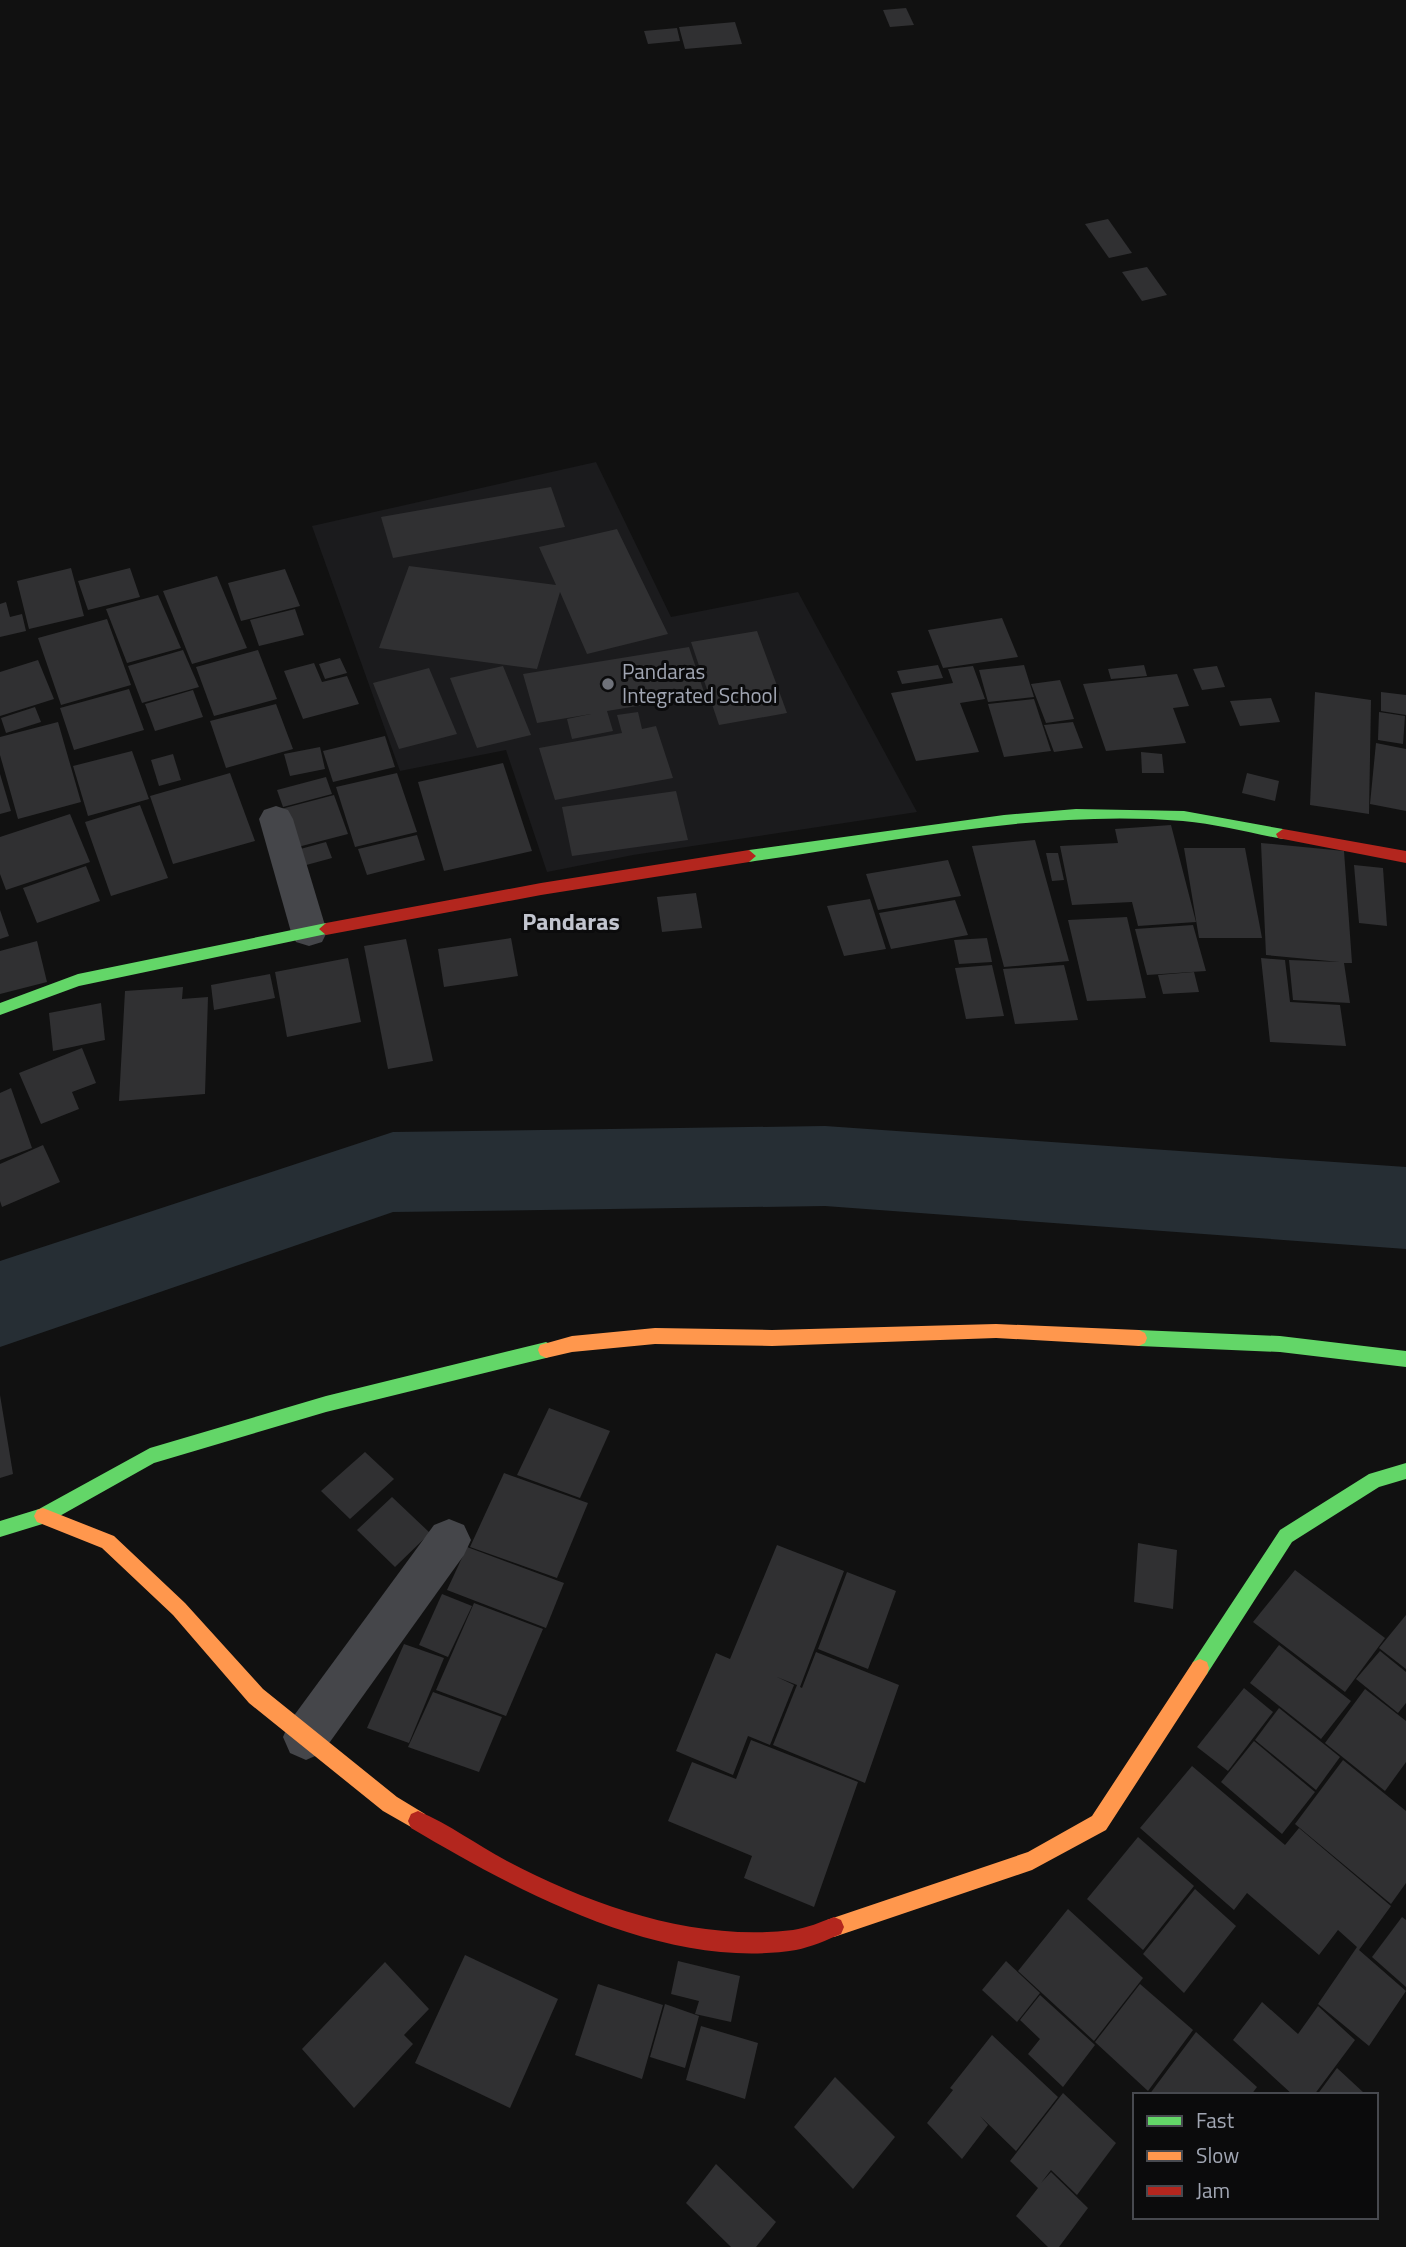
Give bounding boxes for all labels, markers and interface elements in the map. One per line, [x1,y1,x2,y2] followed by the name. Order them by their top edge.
[622,655,777,711] place label: Pandaras Integrated School
[600,676,616,692] marker: Pandaras Integrated School
[522,903,620,939] district label: Pandaras
[1133,2093,1378,2219] legend
[1196,2104,1235,2136] text: Fast
[1196,2139,1239,2171] text: Slow
[1196,2174,1230,2206] text: Jam

